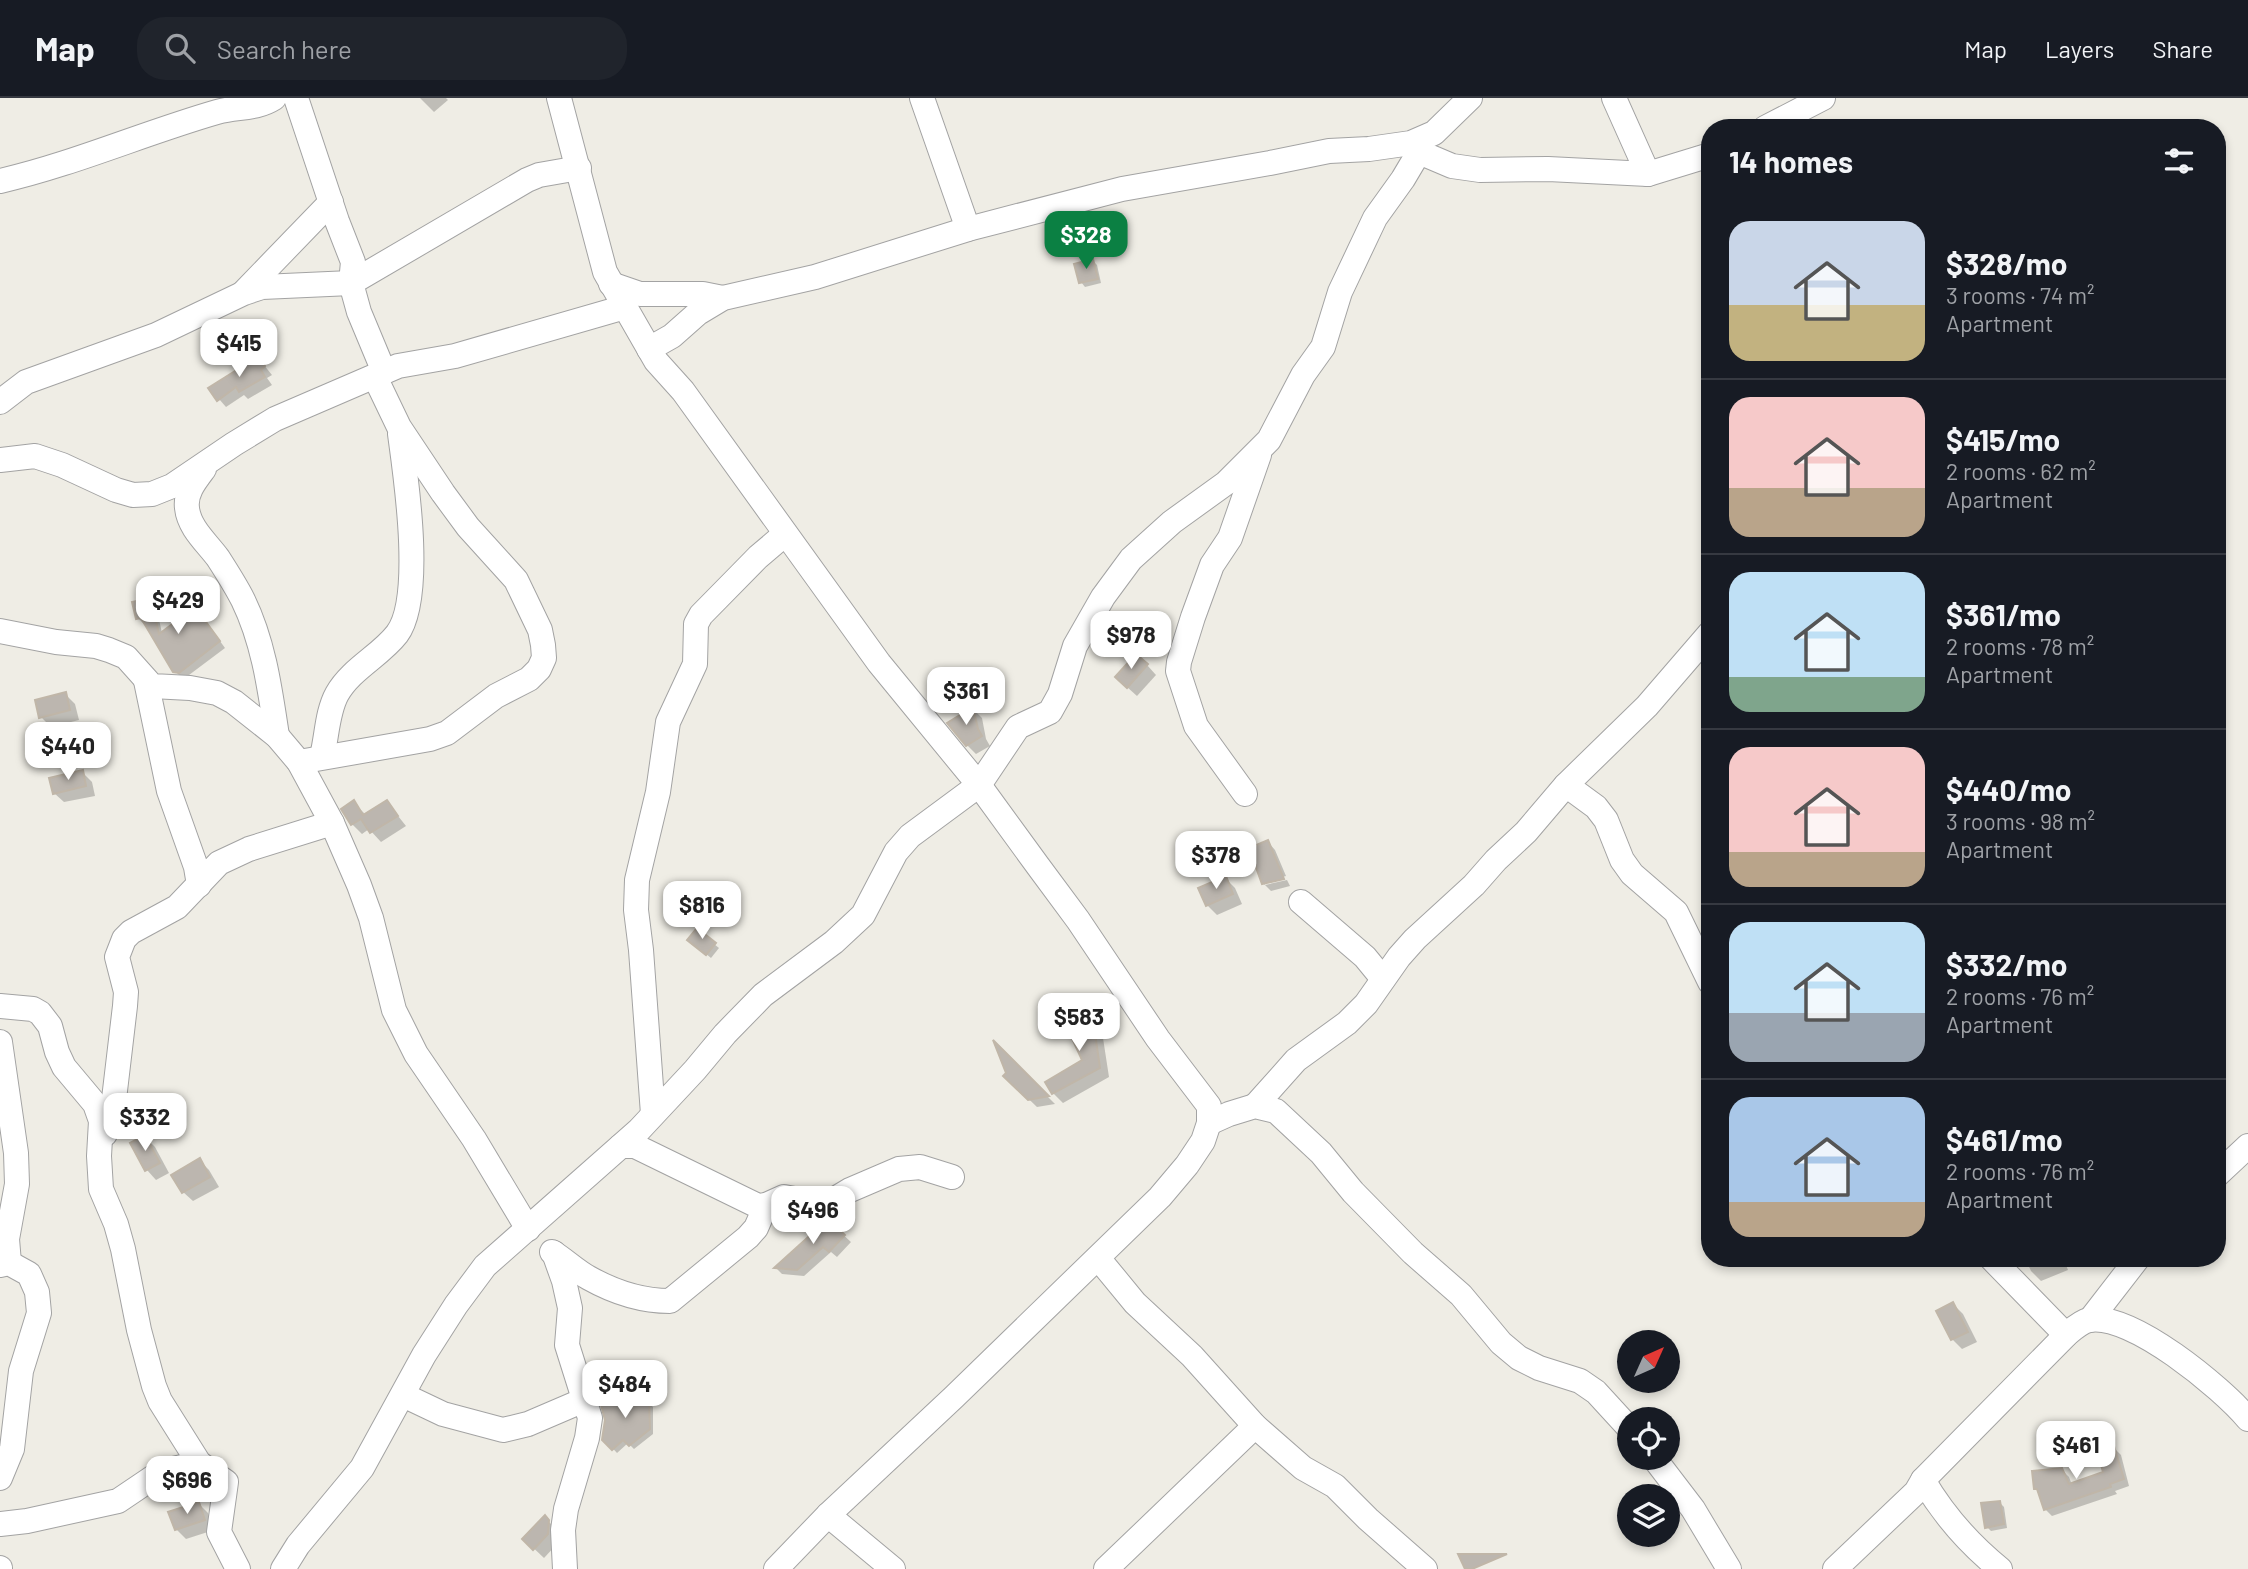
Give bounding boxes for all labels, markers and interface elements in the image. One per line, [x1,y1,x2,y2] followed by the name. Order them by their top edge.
[137,17,627,80] search box
[35,28,95,68] text: Map
[161,29,199,67] icon: search
[217,33,352,64] text: Search here
[1964,34,2007,63] text: Map
[2045,34,2114,63] text: Layers
[2152,34,2213,63] text: Share
[2160,142,2198,180] icon: filters
[1729,143,1853,179] text: 14 homes
[1045,212,1127,271] pin: $328
[1061,220,1111,248] text: $328
[1946,245,2067,281] text: $328/mo
[1785,249,1869,333] icon: home
[1946,281,2095,309] text: 3 rooms · 74 m²
[1946,309,2053,337] text: Apartment
[198,320,280,379] pin: $415
[216,328,262,356] text: $415
[1946,421,2060,457] text: $415/mo
[1785,425,1869,509] icon: home
[1946,457,2096,485] text: 2 rooms · 62 m²
[1946,485,2053,513] text: Apartment
[137,576,219,636] pin: $429
[152,585,204,613] text: $429
[1946,596,2061,632] text: $361/mo
[1785,600,1869,684] icon: home
[1090,612,1172,671] pin: $978
[1106,620,1156,648] text: $978
[1946,632,2094,660] text: 2 rooms · 78 m²
[1946,660,2053,688] text: Apartment
[925,668,1007,727] pin: $361
[943,676,989,704] text: $361
[27,722,109,782] pin: $440
[41,731,95,759] text: $440
[1946,771,2072,807] text: $440/mo
[1785,775,1869,859] icon: home
[1946,807,2095,835] text: 3 rooms · 98 m²
[1175,832,1257,891] pin: $378
[1946,835,2053,863] text: Apartment
[1191,840,1241,868] text: $378
[661,882,743,941] pin: $816
[679,890,725,918] text: $816
[1946,946,2067,982] text: $332/mo
[1785,950,1869,1034] icon: home
[1946,982,2094,1010] text: 2 rooms · 76 m²
[1038,993,1120,1053] pin: $583
[1054,1002,1104,1030] text: $583
[1946,1010,2053,1038] text: Apartment
[104,1094,186,1153] pin: $332
[120,1102,170,1130] text: $332
[1946,1121,2063,1157] text: $461/mo
[1785,1125,1869,1209] icon: home
[1946,1157,2094,1185] text: 2 rooms · 76 m²
[1946,1185,2053,1213] text: Apartment
[772,1186,854,1246] pin: $496
[787,1195,839,1223] text: $496
[1617,1330,1680,1393] north arrow
[1617,1330,1680,1547] map controls
[584,1360,666,1420] pin: $484
[598,1369,652,1397] text: $484
[1617,1407,1680,1470] button: locate
[2035,1422,2117,1481] pin: $461
[2052,1430,2100,1458] text: $461
[146,1456,228,1516] pin: $696
[162,1465,212,1493] text: $696
[1617,1484,1680,1547] button: layers

